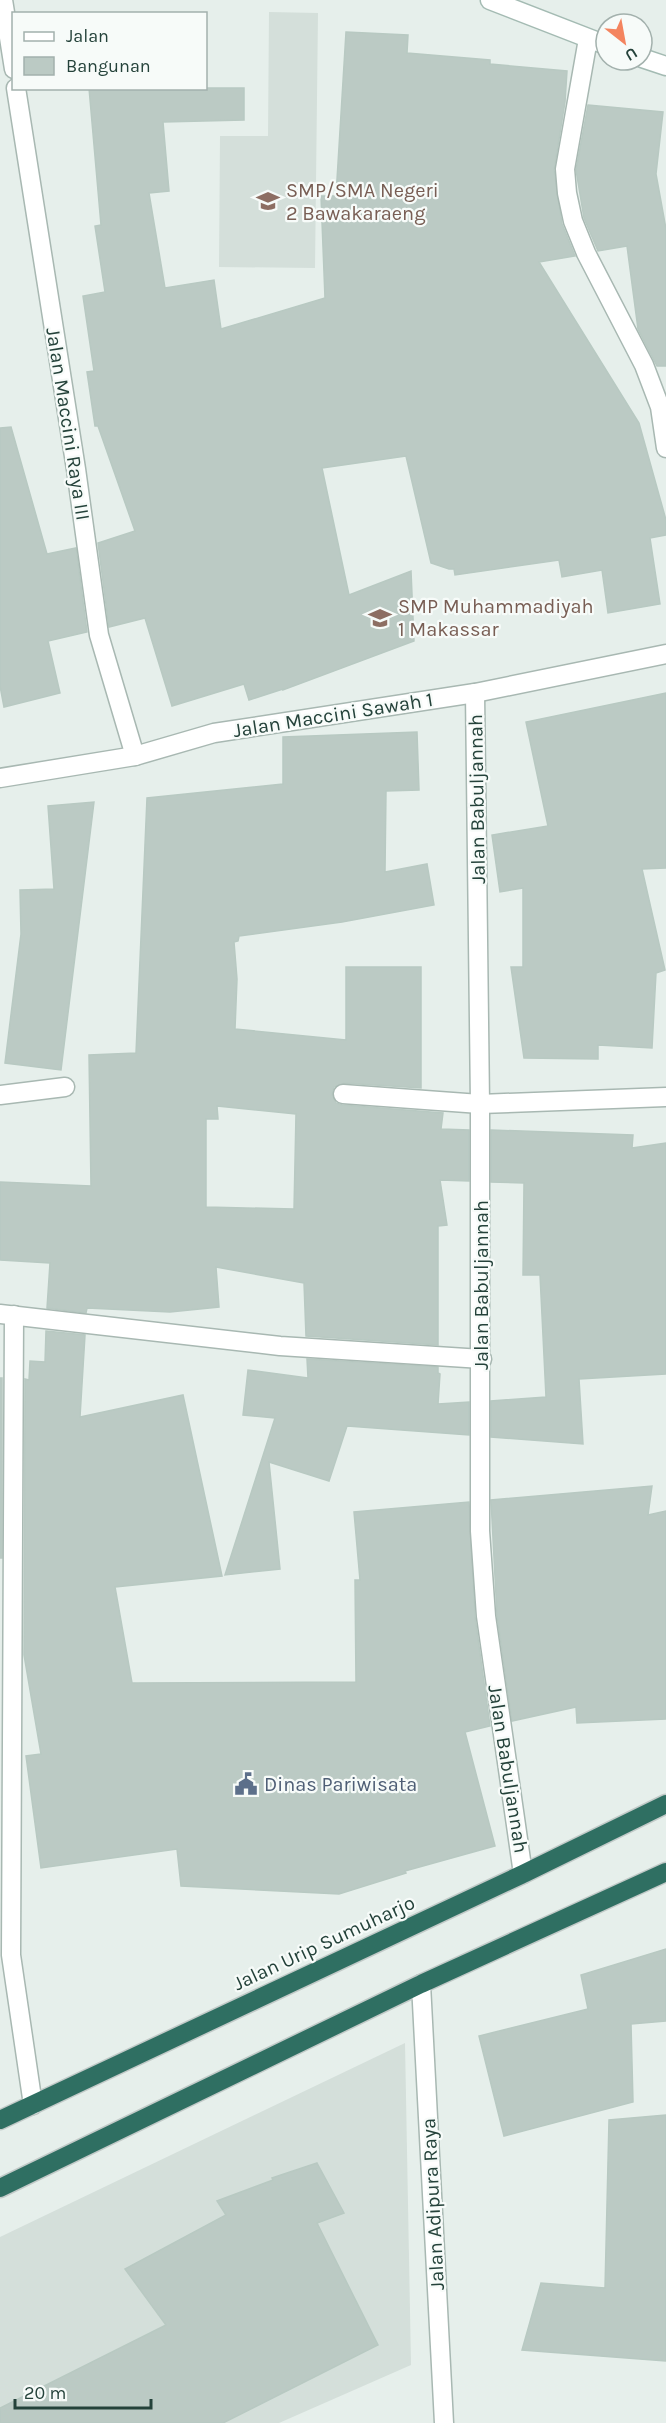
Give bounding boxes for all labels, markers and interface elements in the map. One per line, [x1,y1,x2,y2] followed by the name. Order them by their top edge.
[12,12,207,90] legend
[594,12,654,72] north arrow
[66,25,109,47] text: Jalan
[622,43,641,65] text: U
[66,55,151,77] text: Bangunan
[286,179,439,225] place label: SMP/SMA Negeri 2 Bawakaraeng
[255,188,281,214] school or university icon: SMP/SMA Negeri 2 Bawakaraeng
[41,326,95,522] street label: Jalan Maccini Raya III
[398,595,594,641] place label: SMP Muhammadiyah 1 Makassar
[367,605,393,631] school or university icon: SMP Muhammadiyah 1 Makassar
[232,688,434,742] street label: Jalan Maccini Sawah 1
[464,714,490,884] street label: Jalan Babuljannah
[470,1200,493,1370] street label: Jalan Babuljannah
[483,1683,533,1855] street label: Jalan Babuljannah
[233,1771,259,1797] public building icon: Dinas Pariwisata
[264,1773,417,1796] place label: Dinas Pariwisata
[230,1891,418,1995] street label: Jalan Urip Sumuharjo
[417,2117,449,2291] street label: Jalan Adipura Raya
[15,2372,152,2410] scale bar
[24,2382,66,2404] text: 20 m

